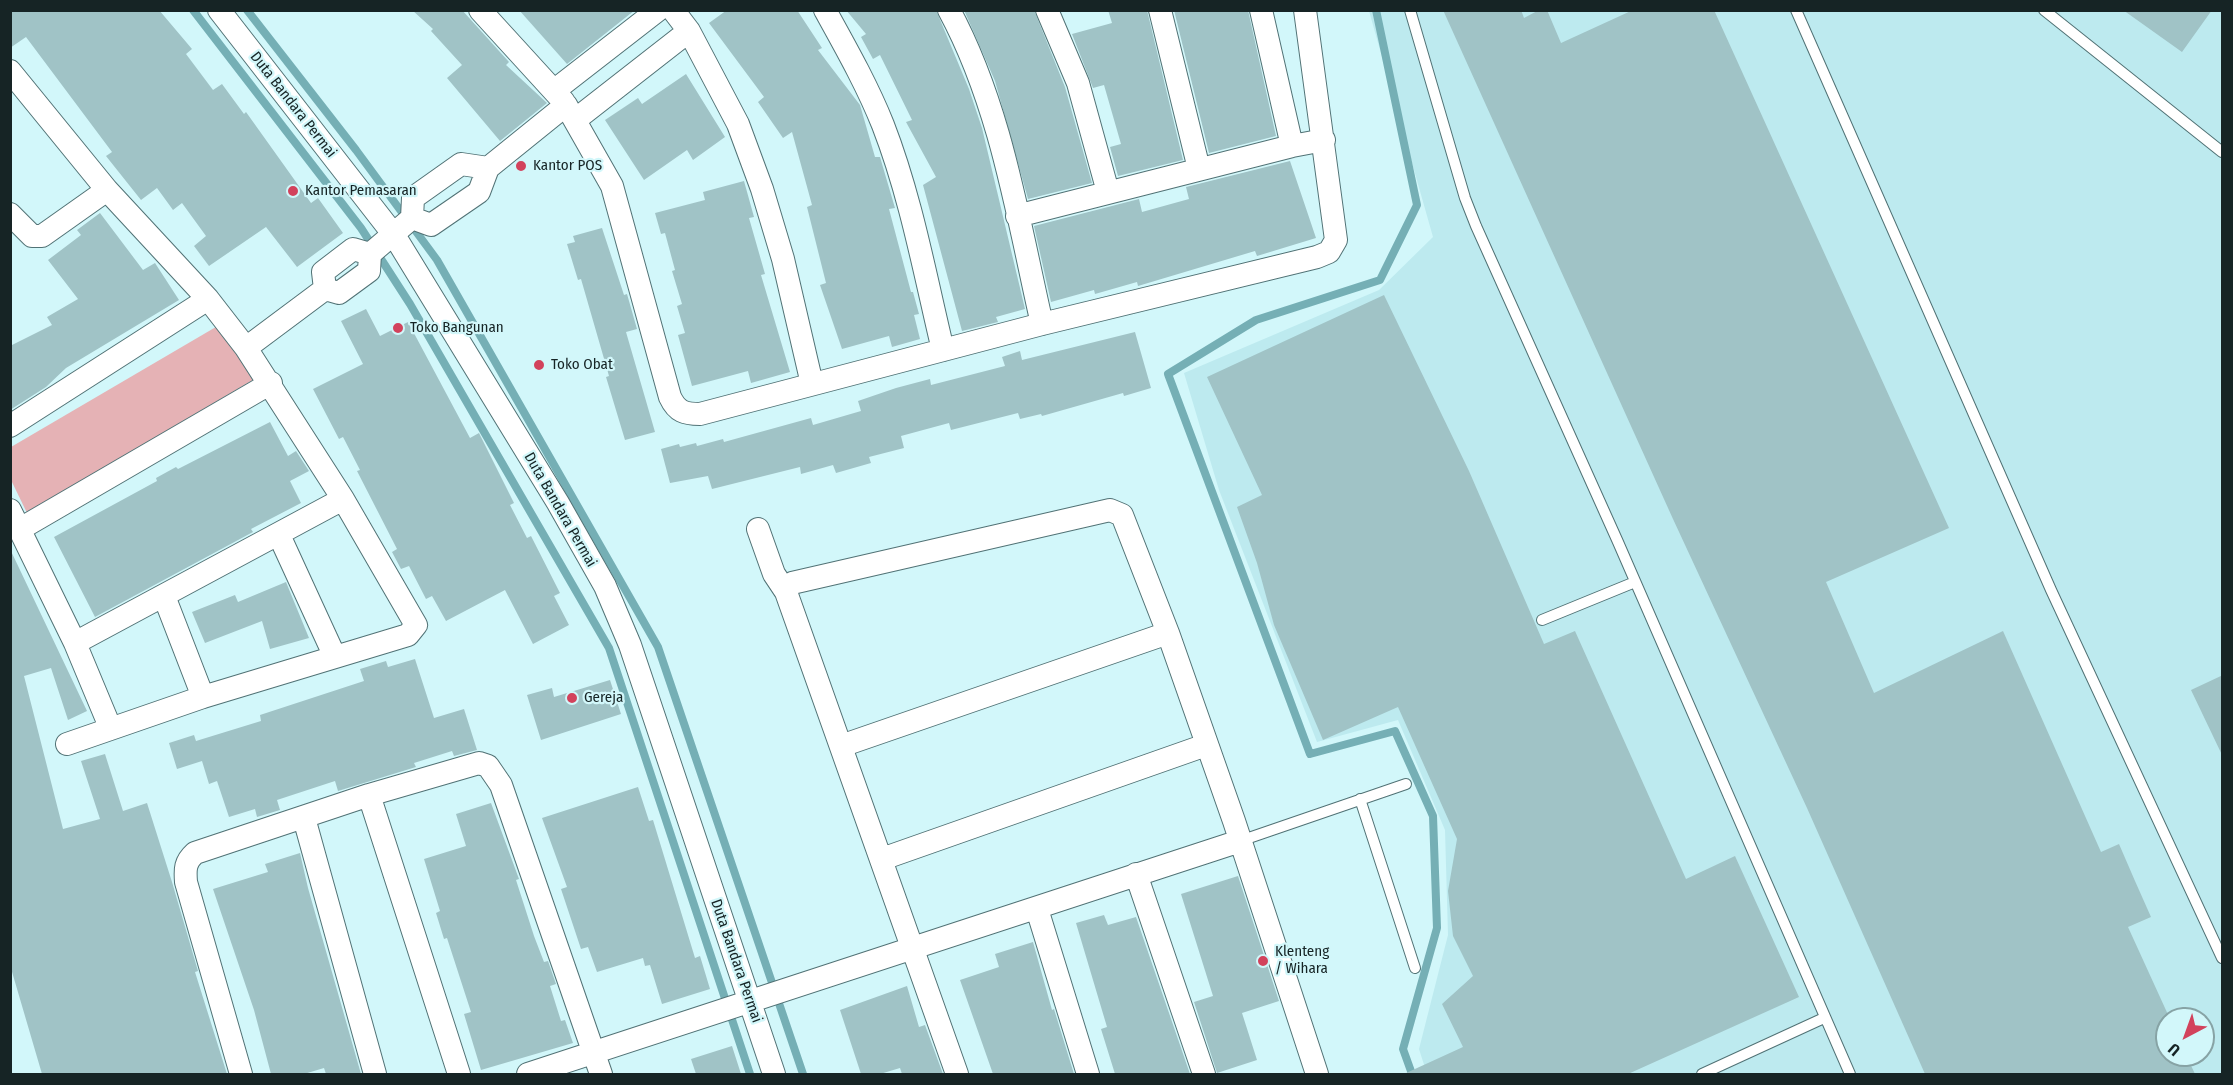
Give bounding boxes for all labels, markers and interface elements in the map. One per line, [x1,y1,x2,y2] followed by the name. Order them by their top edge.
[246,48,340,162] street label: Duta Bandara Permai
[533,157,602,175] place label: Kantor POS
[514,159,528,173] marker: Kantor POS
[305,182,417,200] place label: Kantor Pemasaran
[286,184,300,198] marker: Kantor Pemasaran
[410,319,504,337] place label: Toko Bangunan
[391,321,405,335] marker: Toko Bangunan
[551,356,613,374] place label: Toko Obat
[532,358,546,372] marker: Toko Obat
[520,449,600,571] street label: Duta Bandara Permai
[584,689,623,707] place label: Gereja
[565,691,579,705] marker: Gereja
[706,897,766,1025] street label: Duta Bandara Permai
[1275,943,1329,978] place label: Klenteng / Wihara
[1256,954,1270,968] marker: Klenteng / Wihara
[2155,1007,2215,1067] north arrow
[2164,1039,2184,1060] text: U

